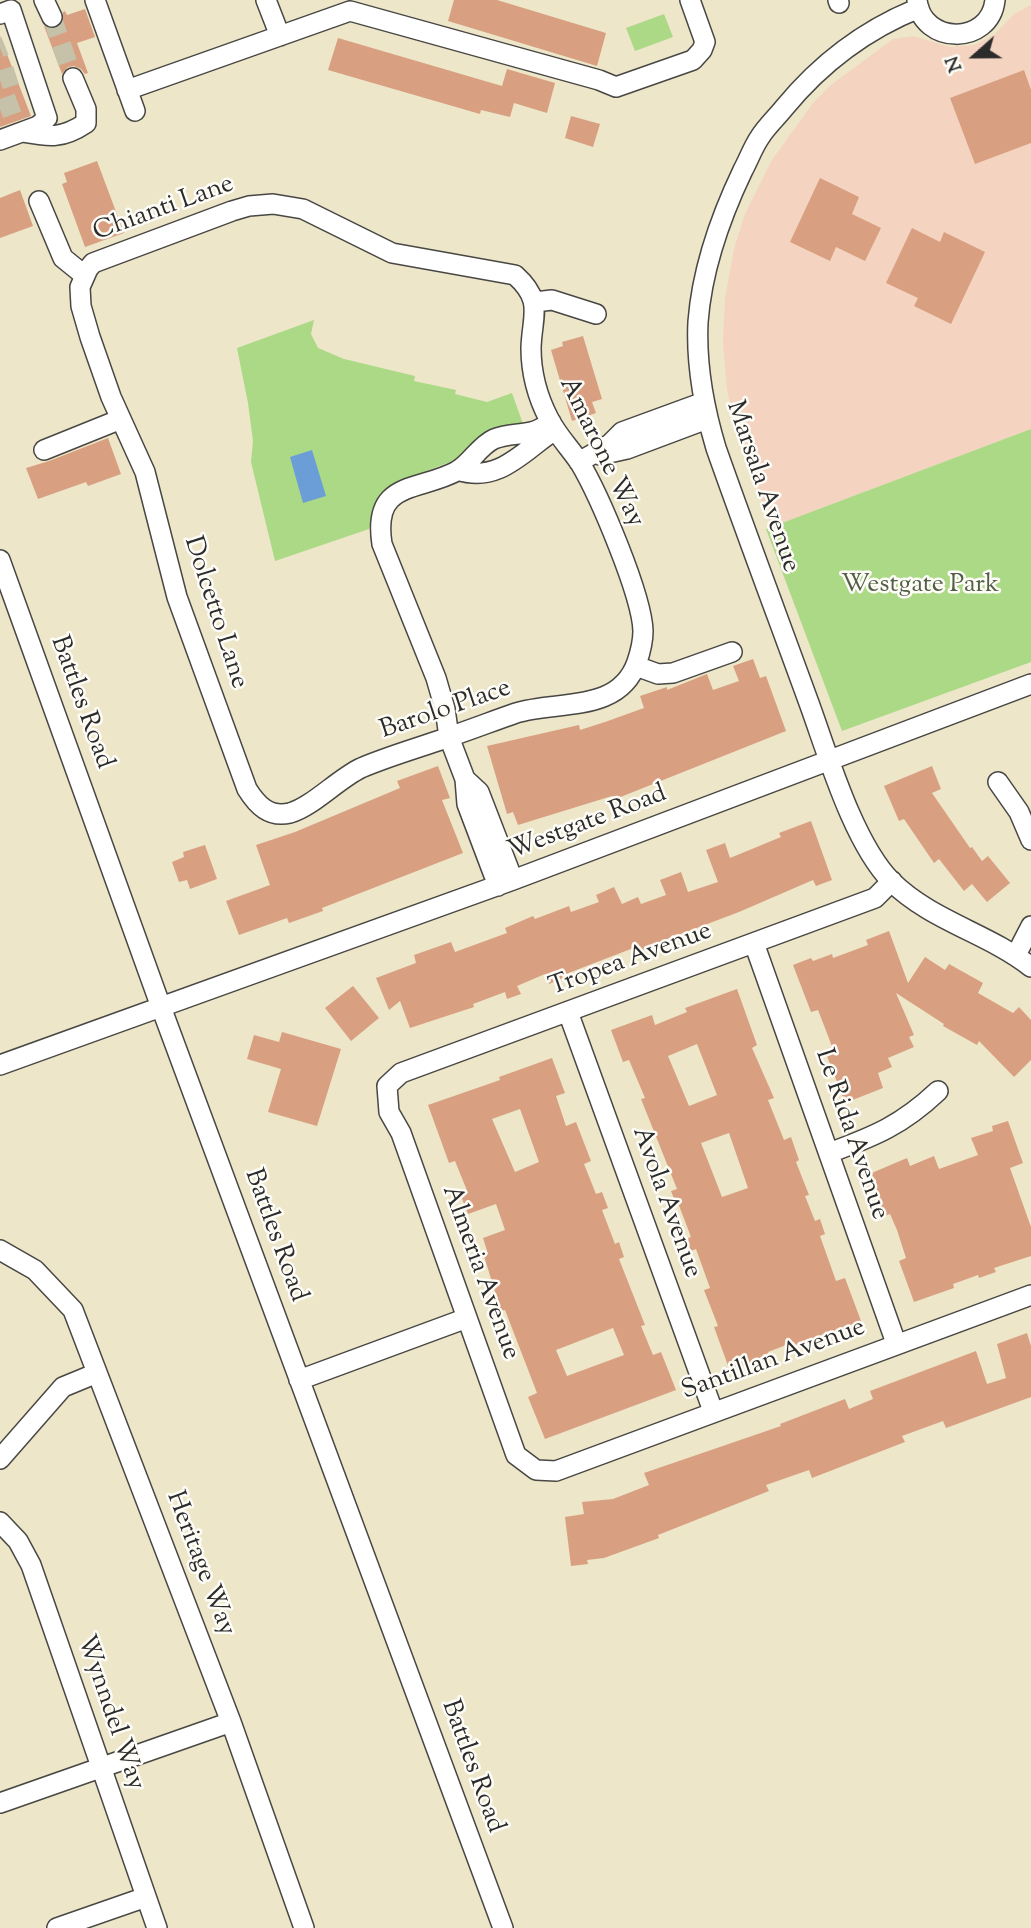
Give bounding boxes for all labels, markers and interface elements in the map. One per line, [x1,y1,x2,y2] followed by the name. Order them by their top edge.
[940,21,1010,91] north arrow
[940,52,970,76] text: N
[89,170,239,250] street label: Chianti Lane
[550,373,650,533] street label: Amarone Way
[717,397,805,577] street label: Marsala Avenue
[175,533,253,693] street label: Dolcetto Lane
[841,571,999,603] park label: Westgate Park
[42,632,118,774] street label: Battles Road
[377,674,515,748] street label: Barolo Place
[504,780,672,868] street label: Westgate Road
[545,917,717,1005] street label: Tropea Avenue
[806,1046,894,1224] street label: Le Rida Avenue
[623,1123,707,1283] street label: Avola Avenue
[236,1165,312,1307] street label: Battles Road
[433,1182,525,1364] street label: Almeria Avenue
[678,1313,870,1409] street label: Santillan Avenue
[157,1487,241,1641] street label: Heritage Way
[68,1631,150,1795] street label: Wynndel Way
[433,1696,509,1838] street label: Battles Road

